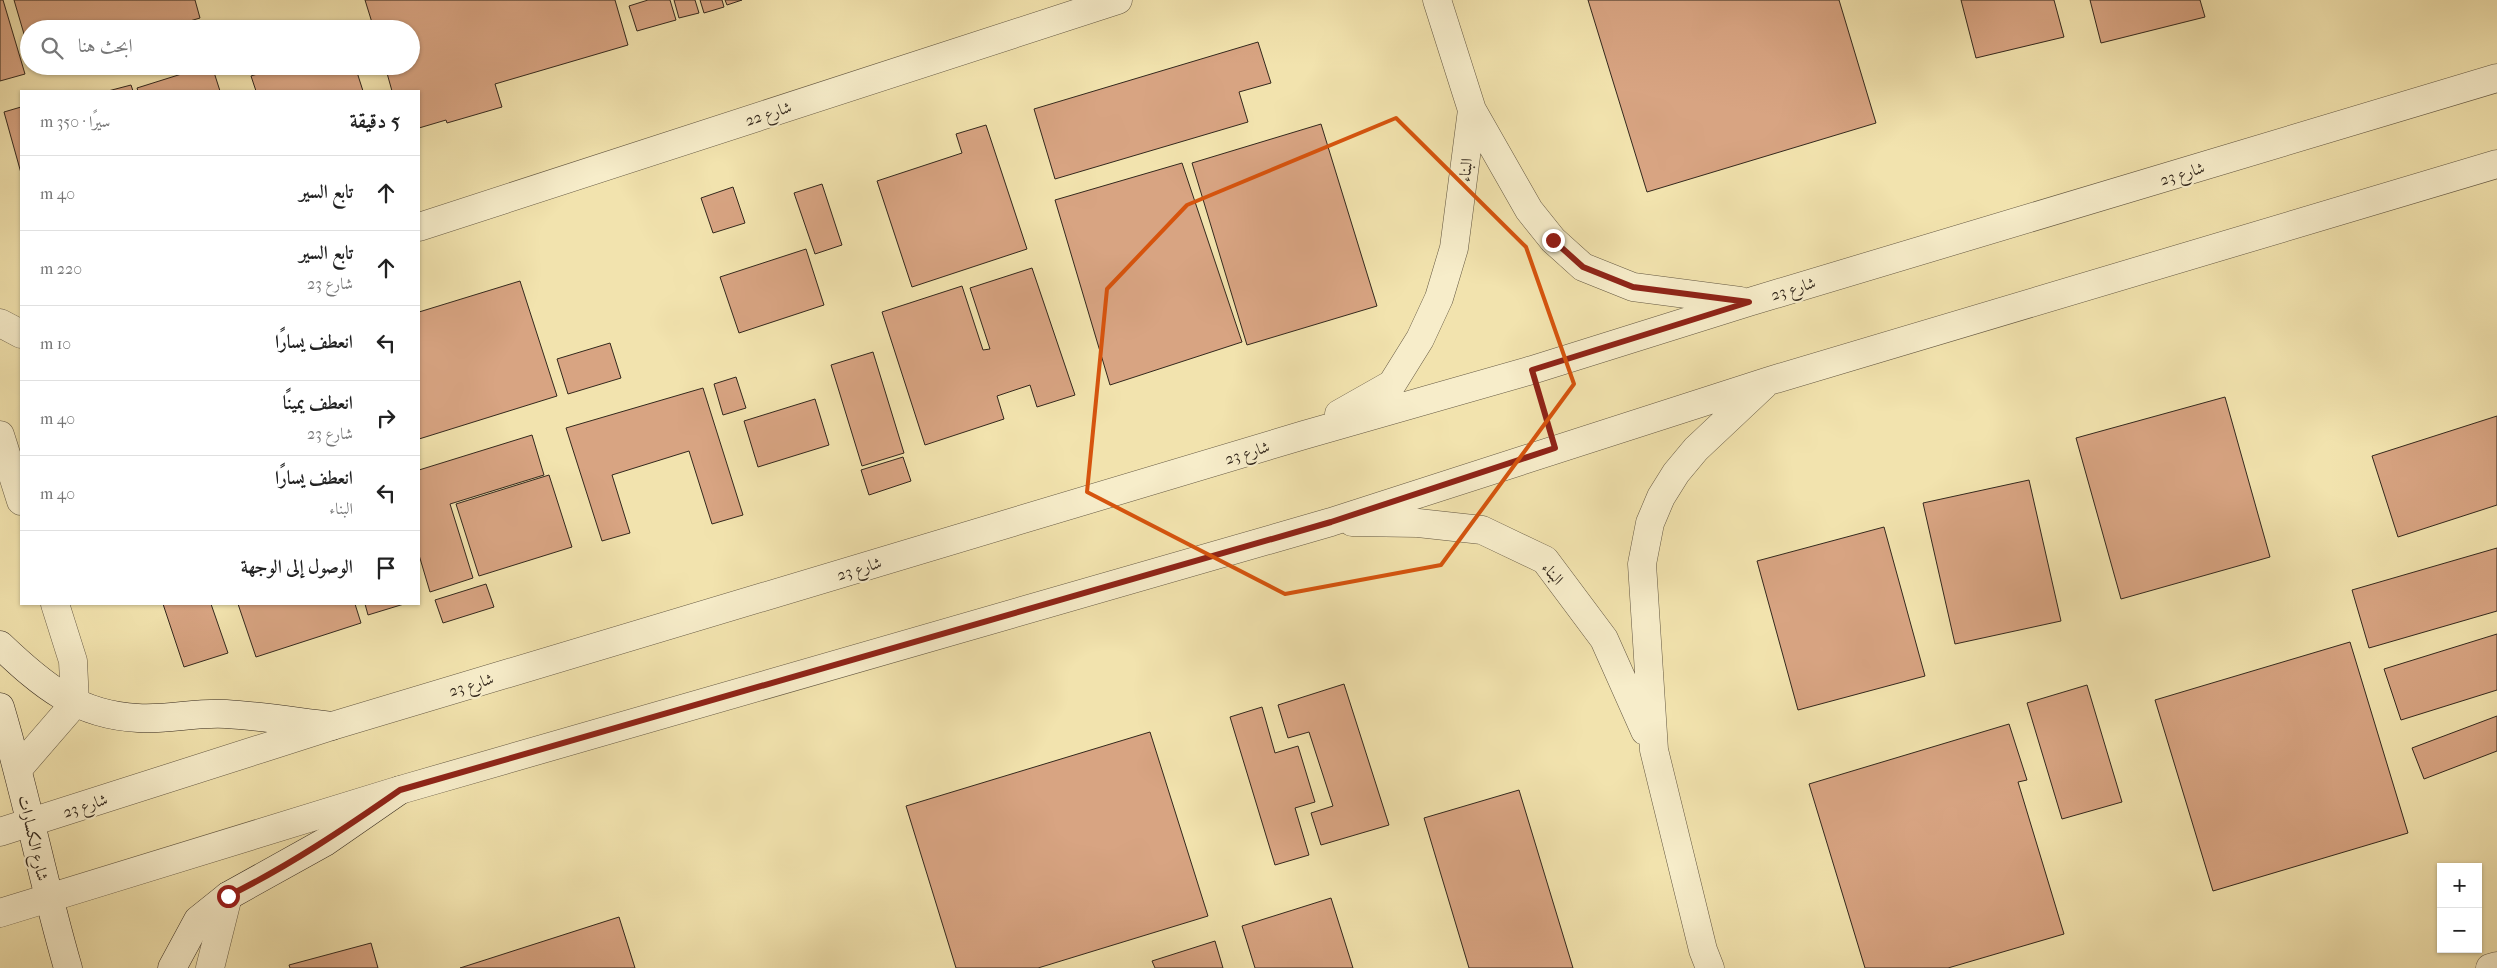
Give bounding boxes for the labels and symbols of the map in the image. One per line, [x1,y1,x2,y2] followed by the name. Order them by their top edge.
[743,97,795,134] street label: شارع 22
[1455,157,1476,183] street label: البناء
[2157,158,2208,193] street label: شارع 23
[1542,229,1565,252] route end
[1768,273,1819,308] street label: شارع 23
[1222,437,1273,472] street label: شارع 23
[834,553,885,588] street label: شارع 23
[1538,558,1568,589] street label: البناء
[446,669,497,704] street label: شارع 23
[60,789,111,825] street label: شارع 23
[11,793,53,884] street label: شارع الكسارات
[217,885,240,908] route start

